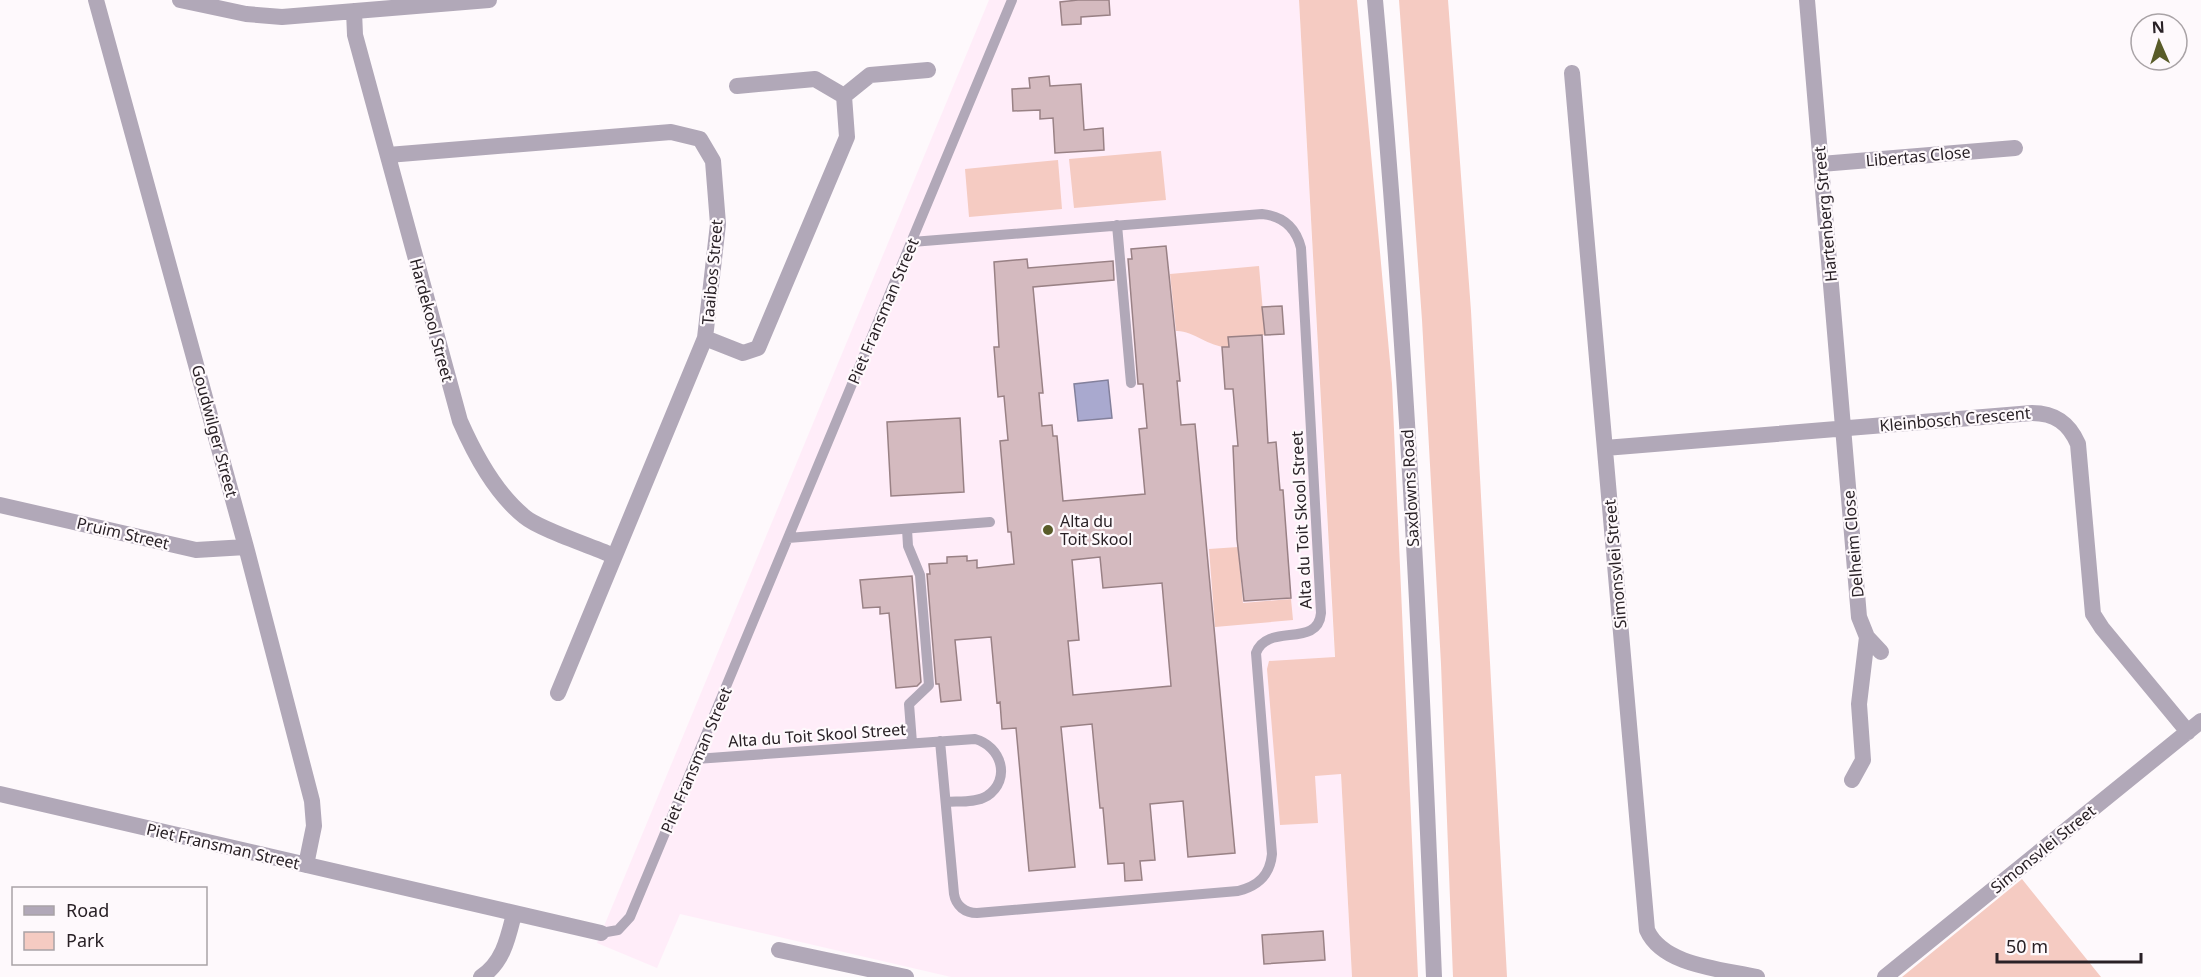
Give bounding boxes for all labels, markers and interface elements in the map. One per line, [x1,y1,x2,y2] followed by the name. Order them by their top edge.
[2129,12,2189,72] north arrow
[2151,16,2165,38] text: N
[1865,140,1971,172] street label: Libertas Close
[1808,145,1842,283] street label: Hartenberg Street
[696,218,728,326] street label: Taaibos Street
[842,234,924,387] street label: Piet Fransman Street
[405,256,459,384] street label: Hardekool Street
[187,362,243,500] street label: Goudwilger Street
[1879,401,2032,437] street label: Kleinbosch Crescent
[1396,429,1424,547] street label: Saxdowns Road
[1285,430,1317,610] street label: Alta du Toit Skool Street
[1837,489,1869,599] street label: Delheim Close
[1598,498,1632,629] street label: Simonsvlei Street
[1060,510,1132,550] place label: Alta du Toit Skool
[75,512,172,554] street label: Pruim Street
[1041,523,1055,537] marker: Alta du Toit Skool
[655,683,737,836] street label: Piet Fransman Street
[727,718,907,752] street label: Alta du Toit Skool Street
[1986,800,2100,898] street label: Simonsvlei Street
[144,818,302,874] street label: Piet Fransman Street
[12,887,207,965] legend
[66,898,109,922] text: Road
[1997,926,2141,964] scale bar
[66,928,104,952] text: Park
[2006,934,2048,958] text: 50 m

